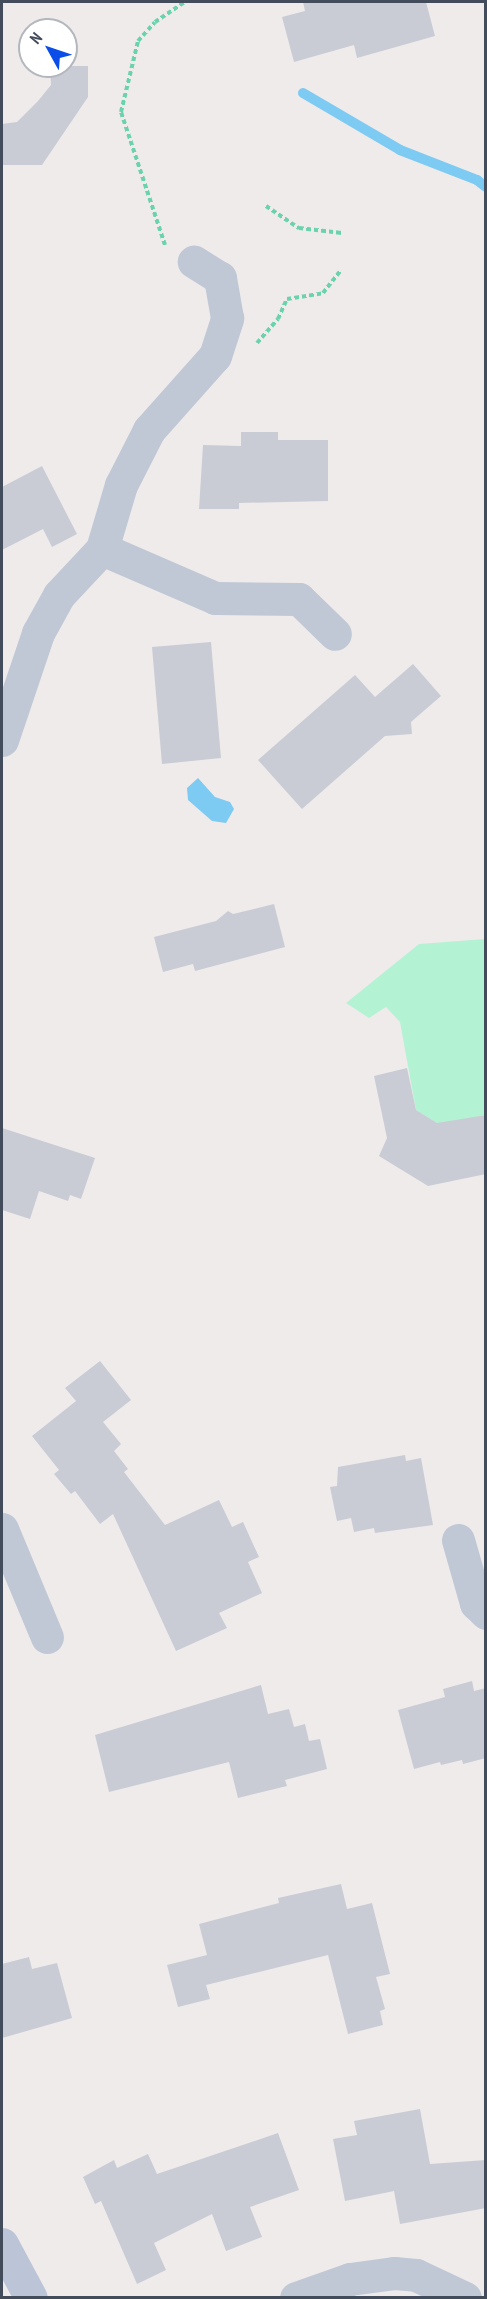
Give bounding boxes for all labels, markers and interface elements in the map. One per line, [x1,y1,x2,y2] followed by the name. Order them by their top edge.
[18,18,78,78] north arrow
[25,28,46,47] text: N

